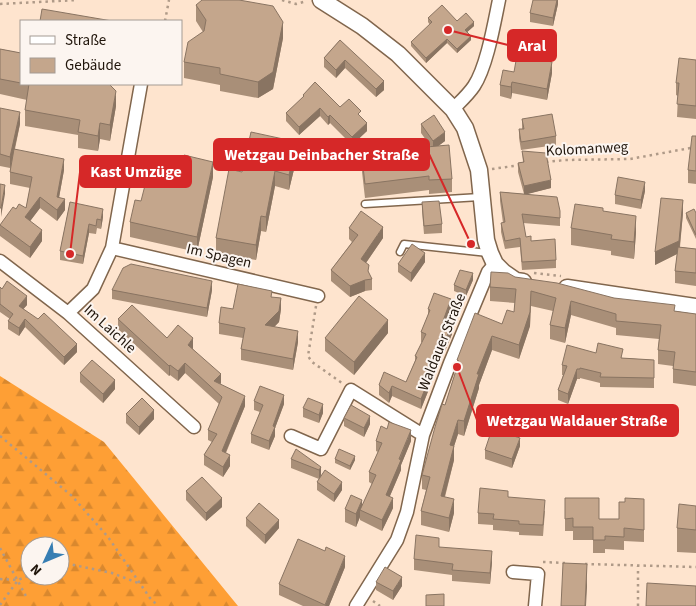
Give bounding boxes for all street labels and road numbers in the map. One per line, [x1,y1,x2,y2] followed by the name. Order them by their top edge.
[545,136,629,162] street label: Kolomanweg
[184,238,254,274] street label: Im Spagen
[413,290,471,394] street label: Waldauer Straße
[79,300,141,358] street label: Im Laichle

